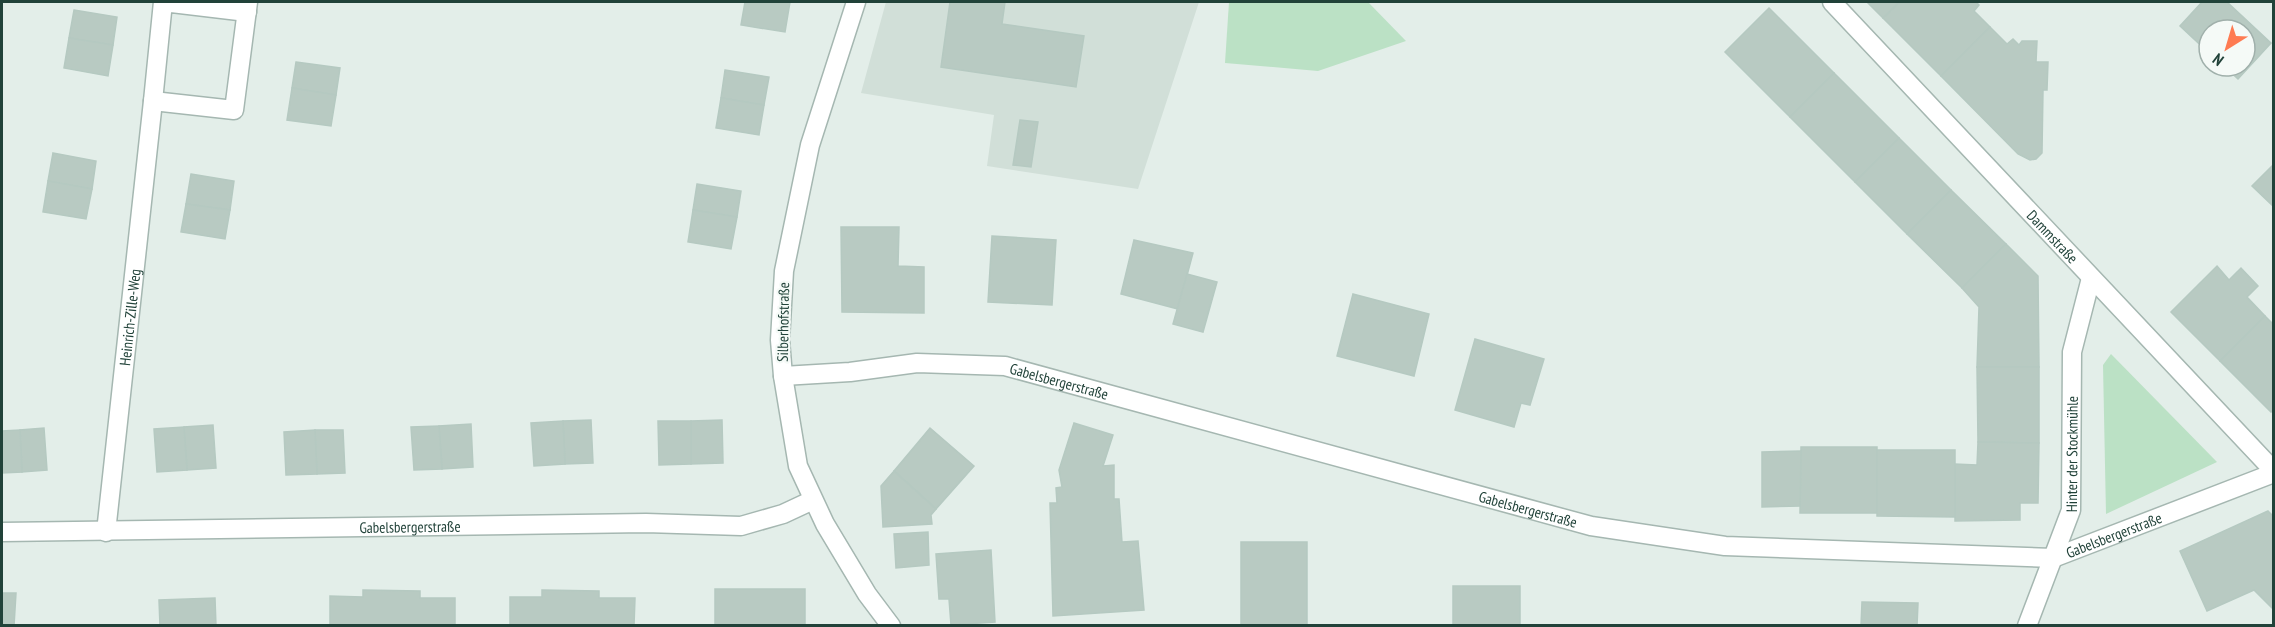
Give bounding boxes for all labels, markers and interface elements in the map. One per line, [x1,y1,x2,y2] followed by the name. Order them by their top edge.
[2197,18,2257,78] north arrow
[2209,49,2227,71] text: N
[2023,206,2083,267] street label: Dammstraße
[115,268,144,367] street label: Heinrich-Zille-Weg
[773,282,793,362] street label: Silberhofstraße
[1008,358,1111,403] street label: Gabelsbergerstraße
[2061,396,2081,512] street label: Hinter der Stockmühle
[1477,486,1579,531] street label: Gabelsbergerstraße
[2063,508,2164,562] street label: Gabelsbergerstraße
[359,516,461,537] street label: Gabelsbergerstraße

